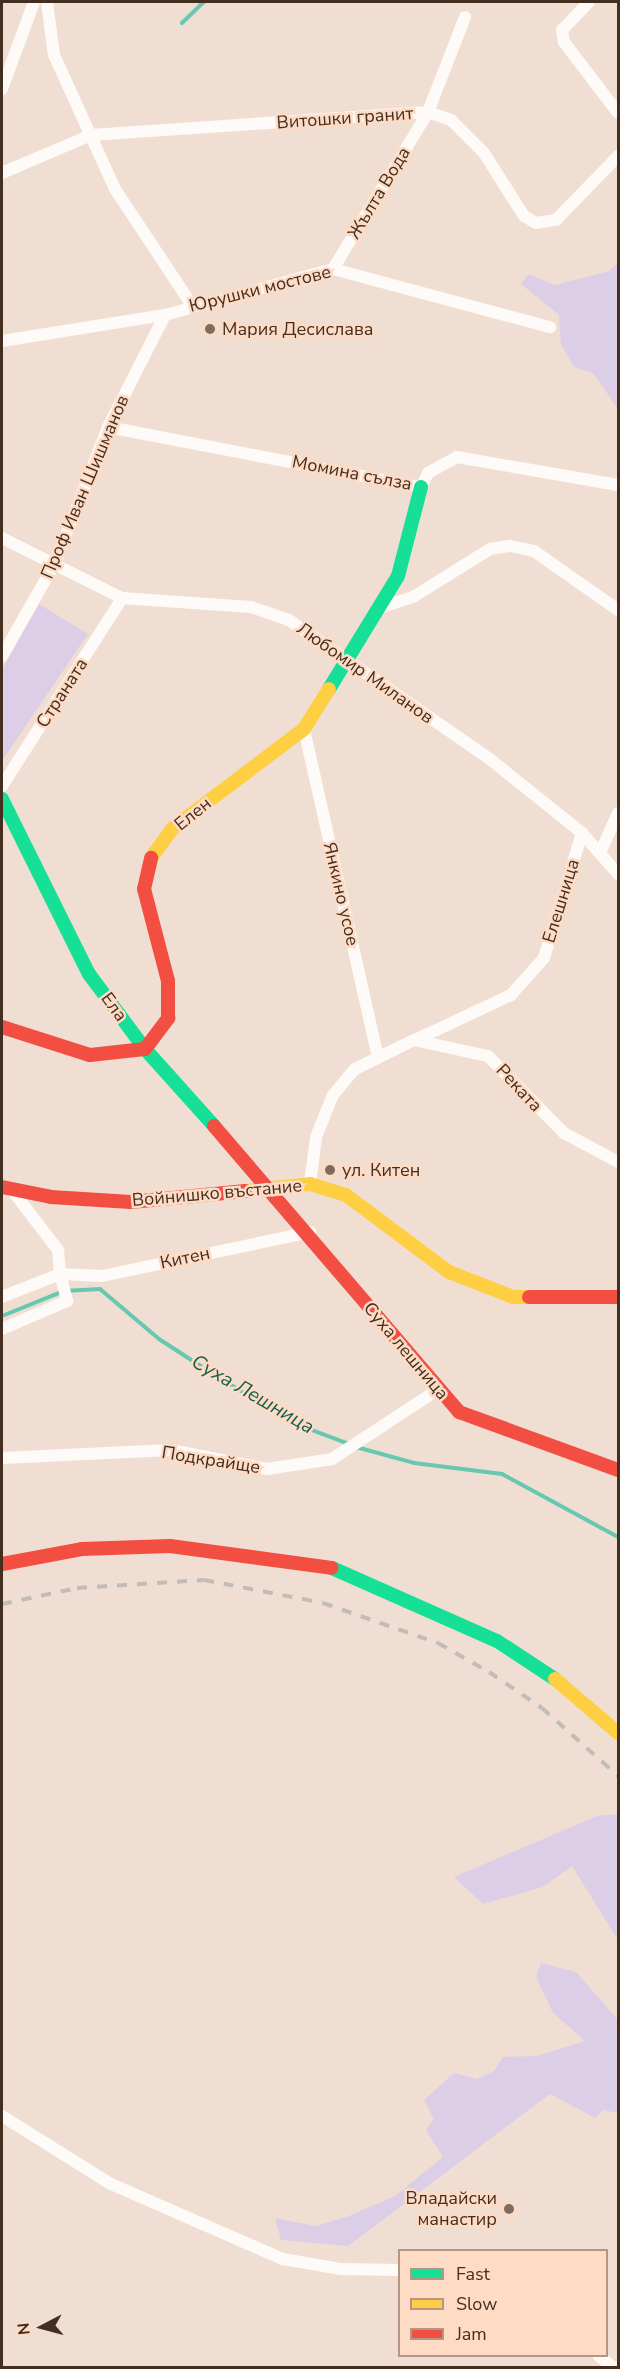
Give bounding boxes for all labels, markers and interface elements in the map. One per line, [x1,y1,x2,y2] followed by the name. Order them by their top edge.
[276,102,414,134] street label: Витошки гранит
[343,143,415,243] street label: Жълта Вода
[187,261,333,317] street label: Юрушки мостове
[222,318,373,340] place label: Мария Десислава
[203,322,217,336] marker: Мария Десислава
[36,392,134,582] street label: Проф Иван Шишманов
[290,451,414,495] street label: Момина сълза
[293,618,437,728] street label: Любомир Миланов
[32,654,92,732] street label: Страната
[170,793,216,835] street label: Елен
[319,840,363,948] street label: Янкино усое
[538,856,584,946] street label: Елешница
[96,988,132,1026] street label: Ела
[491,1060,547,1116] street label: Реката
[342,1159,420,1181] place label: ул. Китен
[323,1163,337,1177] marker: ул. Китен
[131,1175,303,1211] street label: Войнишко въстание
[158,1242,212,1274] street label: Китен
[359,1298,453,1404] street label: Суха лешница
[187,1349,319,1439] water label: Суха Лешница
[160,1442,262,1478] street label: Подкрайще
[405,2188,497,2230] place label: Владайски манастир
[502,2202,516,2216] marker: Владайски манастир
[398,2249,608,2357] legend
[456,2262,490,2286] text: Fast
[456,2292,497,2316] text: Slow
[12,2297,72,2357] north arrow
[13,2322,36,2336] text: N
[456,2322,487,2346] text: Jam

